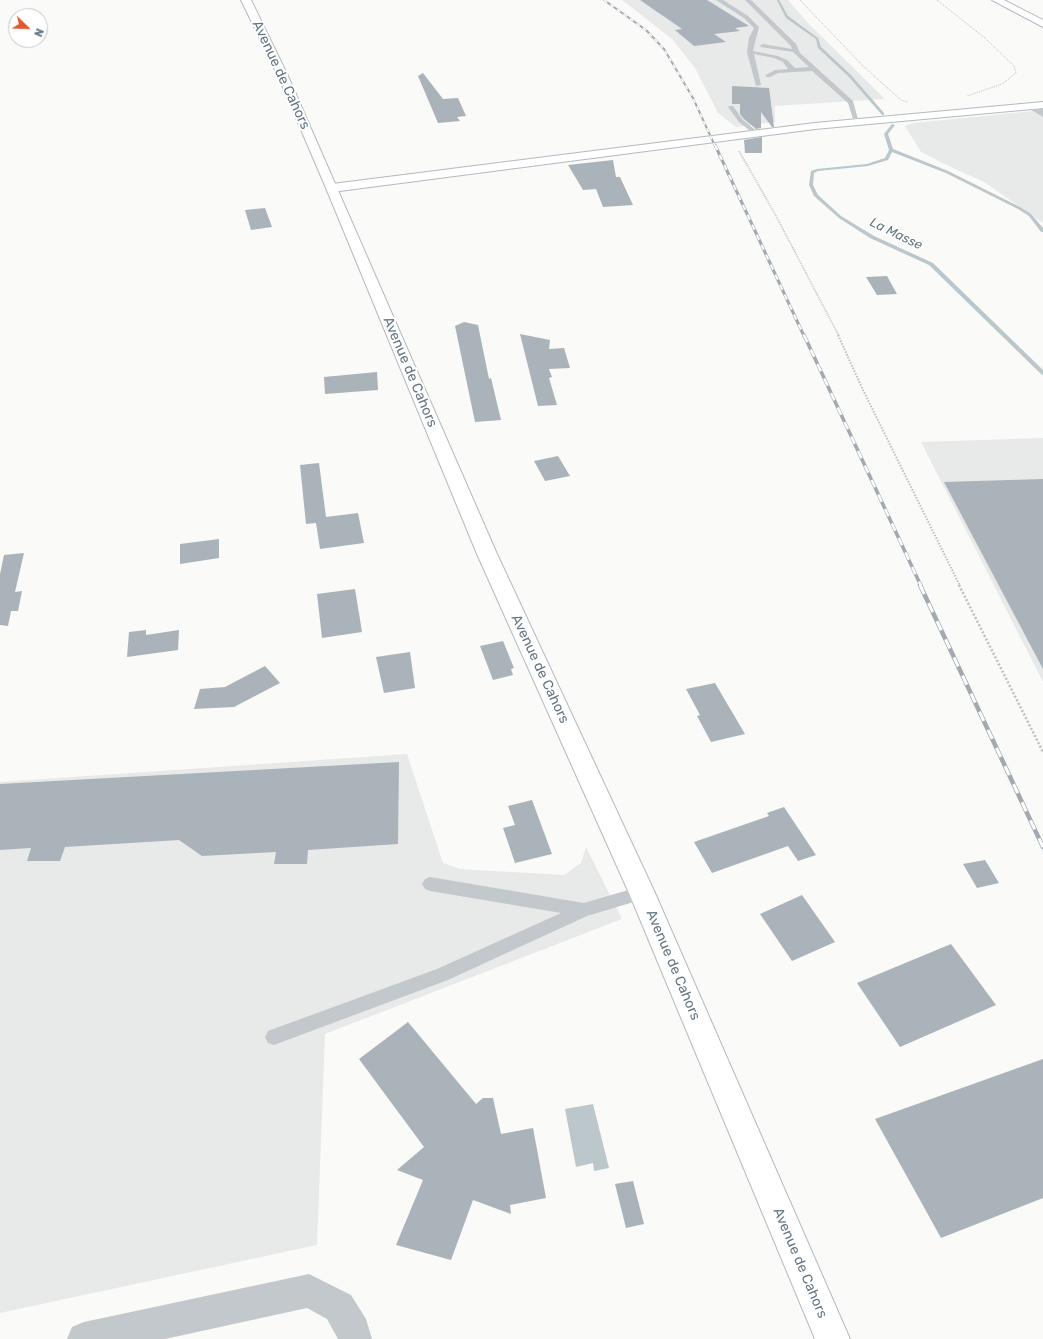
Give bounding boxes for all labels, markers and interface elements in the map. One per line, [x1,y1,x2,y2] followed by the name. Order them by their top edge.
[8,8,48,48] north arrow
[248,18,314,132] street label: Avenue de Cahors
[31,26,46,39] text: N
[867,215,925,253] water label: La Masse
[379,314,441,430] street label: Avenue de Cahors
[507,612,573,726] street label: Avenue de Cahors
[642,907,704,1023] street label: Avenue de Cahors
[769,1205,831,1321] street label: Avenue de Cahors

